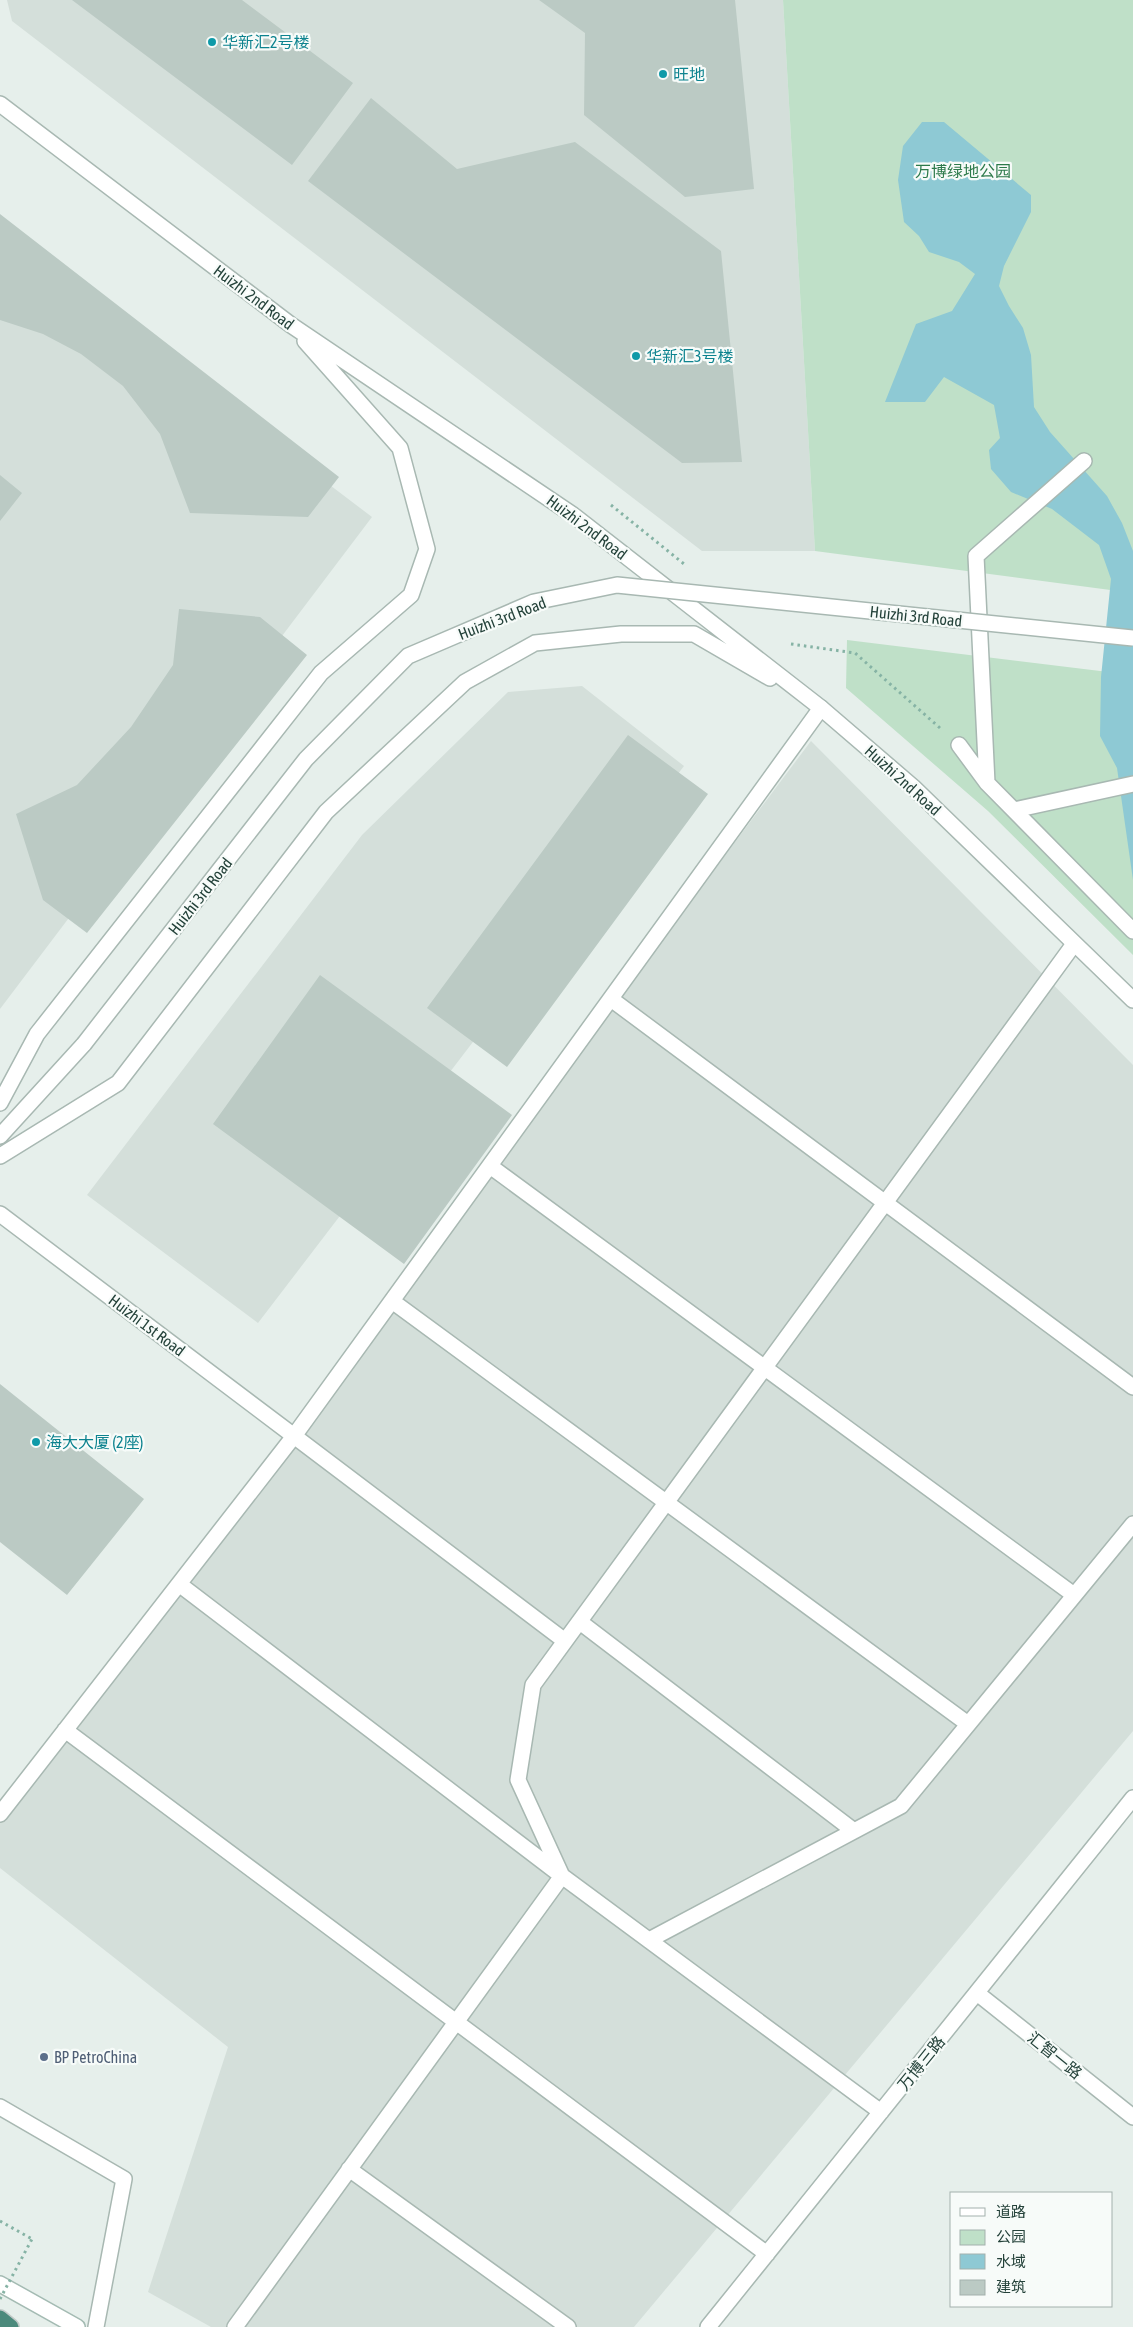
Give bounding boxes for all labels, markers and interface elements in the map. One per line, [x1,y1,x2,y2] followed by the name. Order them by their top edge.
[222,33,310,51] place label: 华新汇2号楼
[206,36,218,48] marker: 华新汇2号楼
[673,65,705,83] place label: 旺地
[657,68,669,80] marker: 旺地
[915,162,1011,180] park label: 万博绿地公园
[210,261,298,333] street label: Huizhi 2nd Road
[646,347,734,365] place label: 华新汇3号楼
[630,350,642,362] marker: 华新汇3号楼
[543,491,631,563] street label: Huizhi 2nd Road
[456,593,548,643] street label: Huizhi 3rd Road
[869,602,963,630] street label: Huizhi 3rd Road
[861,741,945,819] street label: Huizhi 2nd Road
[164,854,236,938] street label: Huizhi 3rd Road
[105,1291,189,1359] street label: Huizhi 1st Road
[46,1433,144,1452] place label: 海大大厦 (2座)
[30,1436,42,1448] marker: 海大大厦 (2座)
[1024,2028,1086,2082] street label: 汇智一路
[894,2032,948,2094] street label: 万博三路
[54,2048,137,2066] place label: BP PetroChina
[38,2051,50,2063] marker: BP PetroChina
[950,2192,1113,2307] legend
[996,2203,1026,2220] text: 道路
[996,2228,1026,2245] text: 公园
[996,2253,1026,2270] text: 水域
[996,2278,1026,2295] text: 建筑

